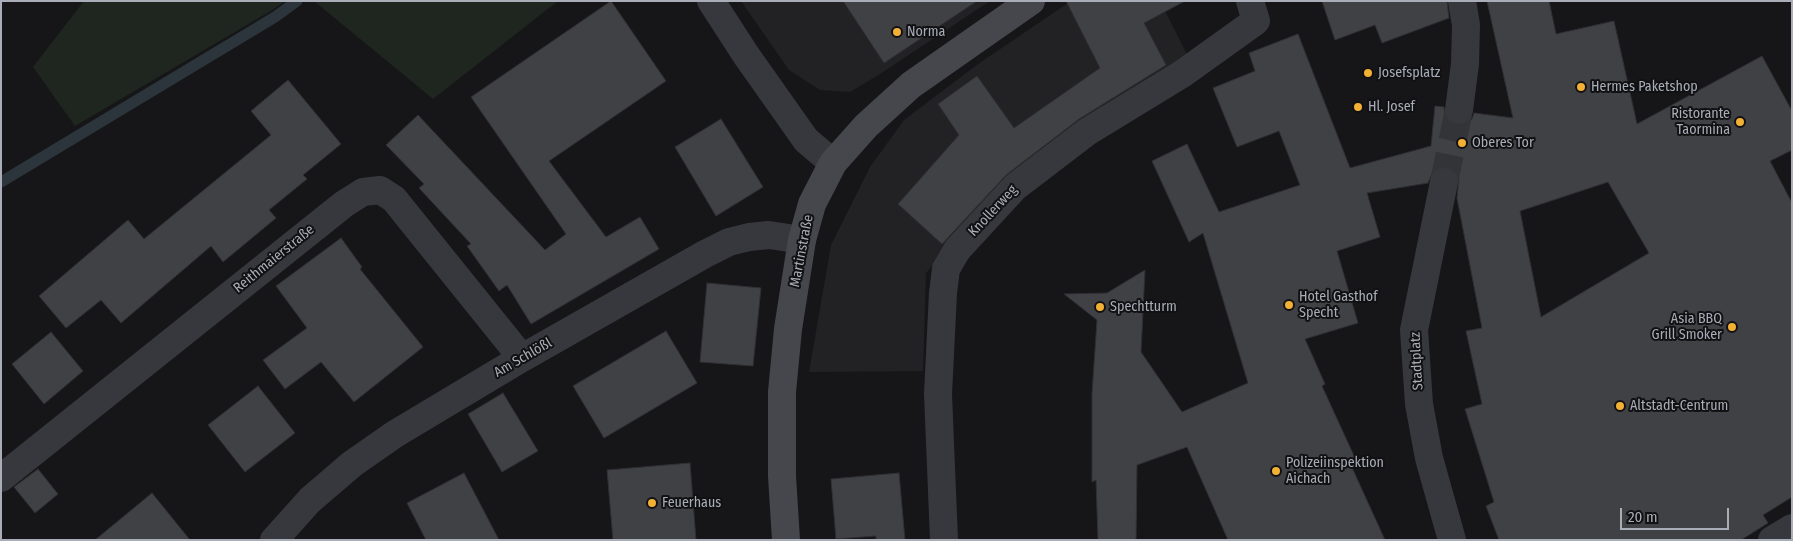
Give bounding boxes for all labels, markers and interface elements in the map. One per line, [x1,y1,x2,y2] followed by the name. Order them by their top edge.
[907,24,945,40] place label: Norma
[891,26,903,38] marker: Norma
[1378,65,1440,81] place label: Josefsplatz
[1362,67,1374,79] marker: Josefsplatz
[1591,79,1698,95] place label: Hermes Paketshop
[1575,81,1587,93] marker: Hermes Paketshop
[1368,99,1415,115] place label: Hl. Josef
[1352,101,1364,113] marker: Hl. Josef
[1671,106,1730,138] place label: Ristorante Taormina
[1734,116,1746,128] marker: Ristorante Taormina
[1472,135,1534,151] place label: Oberes Tor
[1456,137,1468,149] marker: Oberes Tor
[965,182,1021,240] street label: Knollerweg
[787,213,817,289] street label: Martinstraße
[230,221,318,297] street label: Reithmaierstraße
[1299,289,1377,322] place label: Hotel Gasthof Specht
[1110,299,1177,315] place label: Spechtturm
[1283,299,1295,311] marker: Hotel Gasthof Specht
[1094,301,1106,313] marker: Spechtturm
[1652,311,1722,344] place label: Asia BBQ Grill Smoker
[1726,321,1738,333] marker: Asia BBQ Grill Smoker
[1407,331,1427,391] street label: Stadtplatz
[491,335,555,381] street label: Am Schlößl
[1630,398,1728,414] place label: Altstadt-Centrum
[1614,400,1626,412] marker: Altstadt-Centrum
[1286,455,1384,488] place label: Polizeiinspektion Aichach
[1270,465,1282,477] marker: Polizeiinspektion Aichach
[662,495,721,511] place label: Feuerhaus
[646,497,658,509] marker: Feuerhaus
[1623,498,1732,530] scale bar
[1628,508,1658,526] text: 20 m

